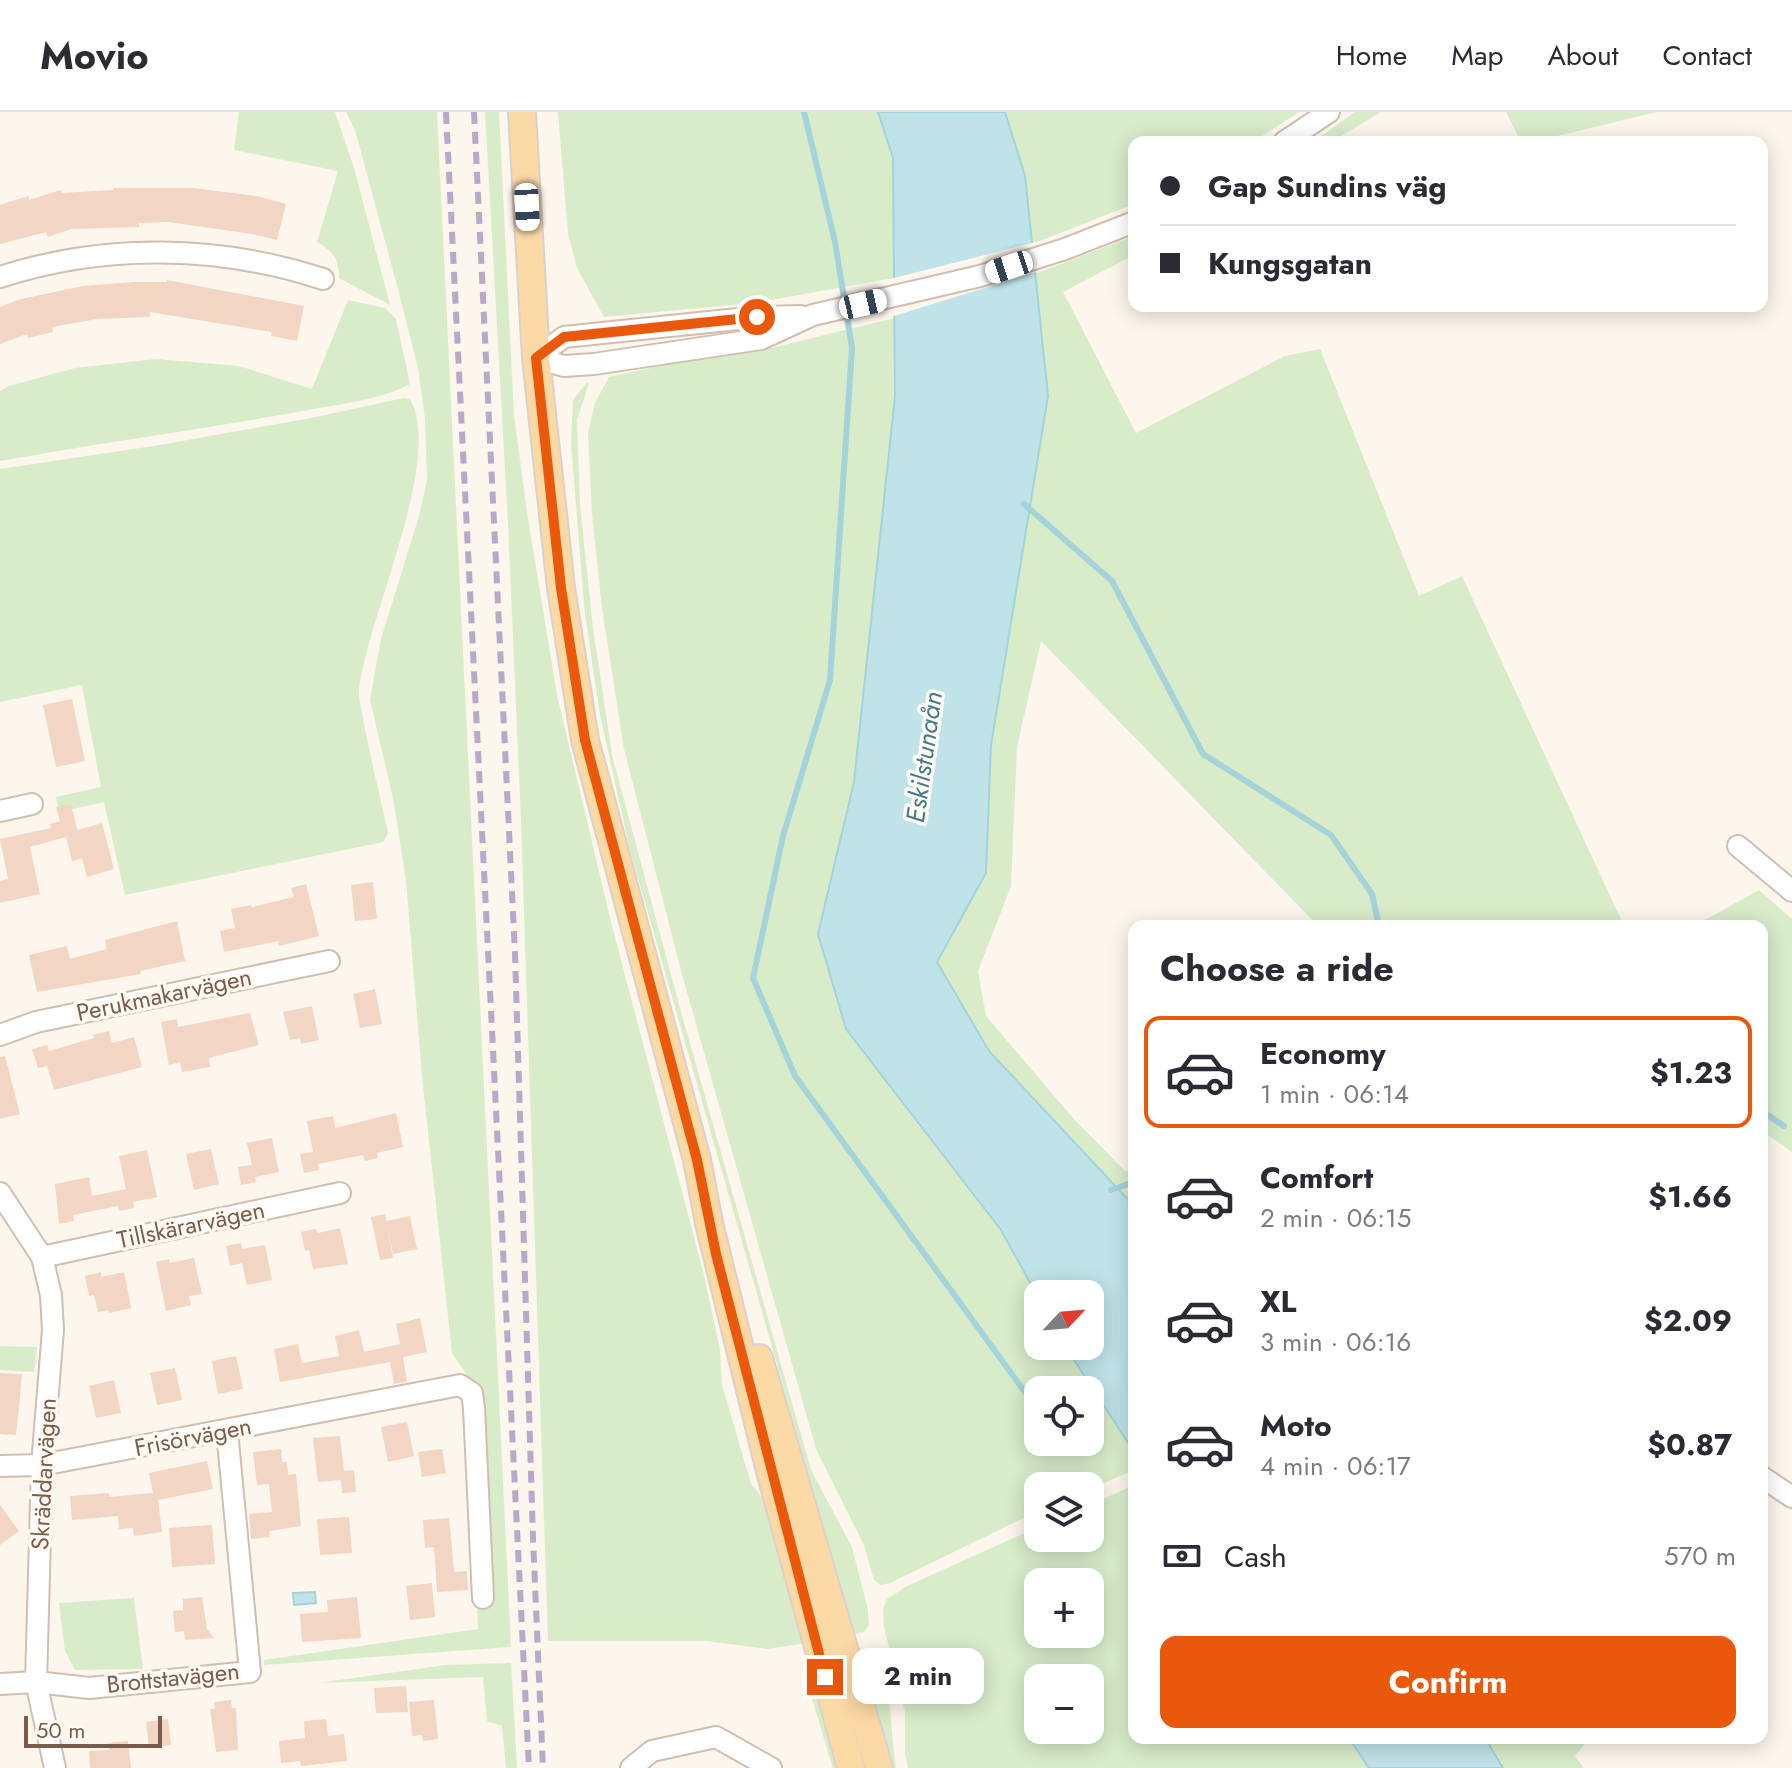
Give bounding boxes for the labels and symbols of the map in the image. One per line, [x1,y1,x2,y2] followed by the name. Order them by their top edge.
[514,182,540,232] car
[982,248,1036,286] car
[837,287,889,321] car
[739,299,775,335] route start
[896,689,952,825] water label: Eskilstunaån
[73,959,255,1030] street label: Perukmakarvägen
[114,1192,268,1257] street label: Tillskärarvägen
[1024,1280,1104,1360] north arrow
[22,1397,65,1551] street label: Skräddarvägen
[131,1408,254,1465] street label: Frisörvägen
[853,1649,985,1705] callout: 2 min
[105,1653,241,1702] street label: Brottstavägen
[807,1659,843,1695] route end
[24,1712,162,1748] scale bar

